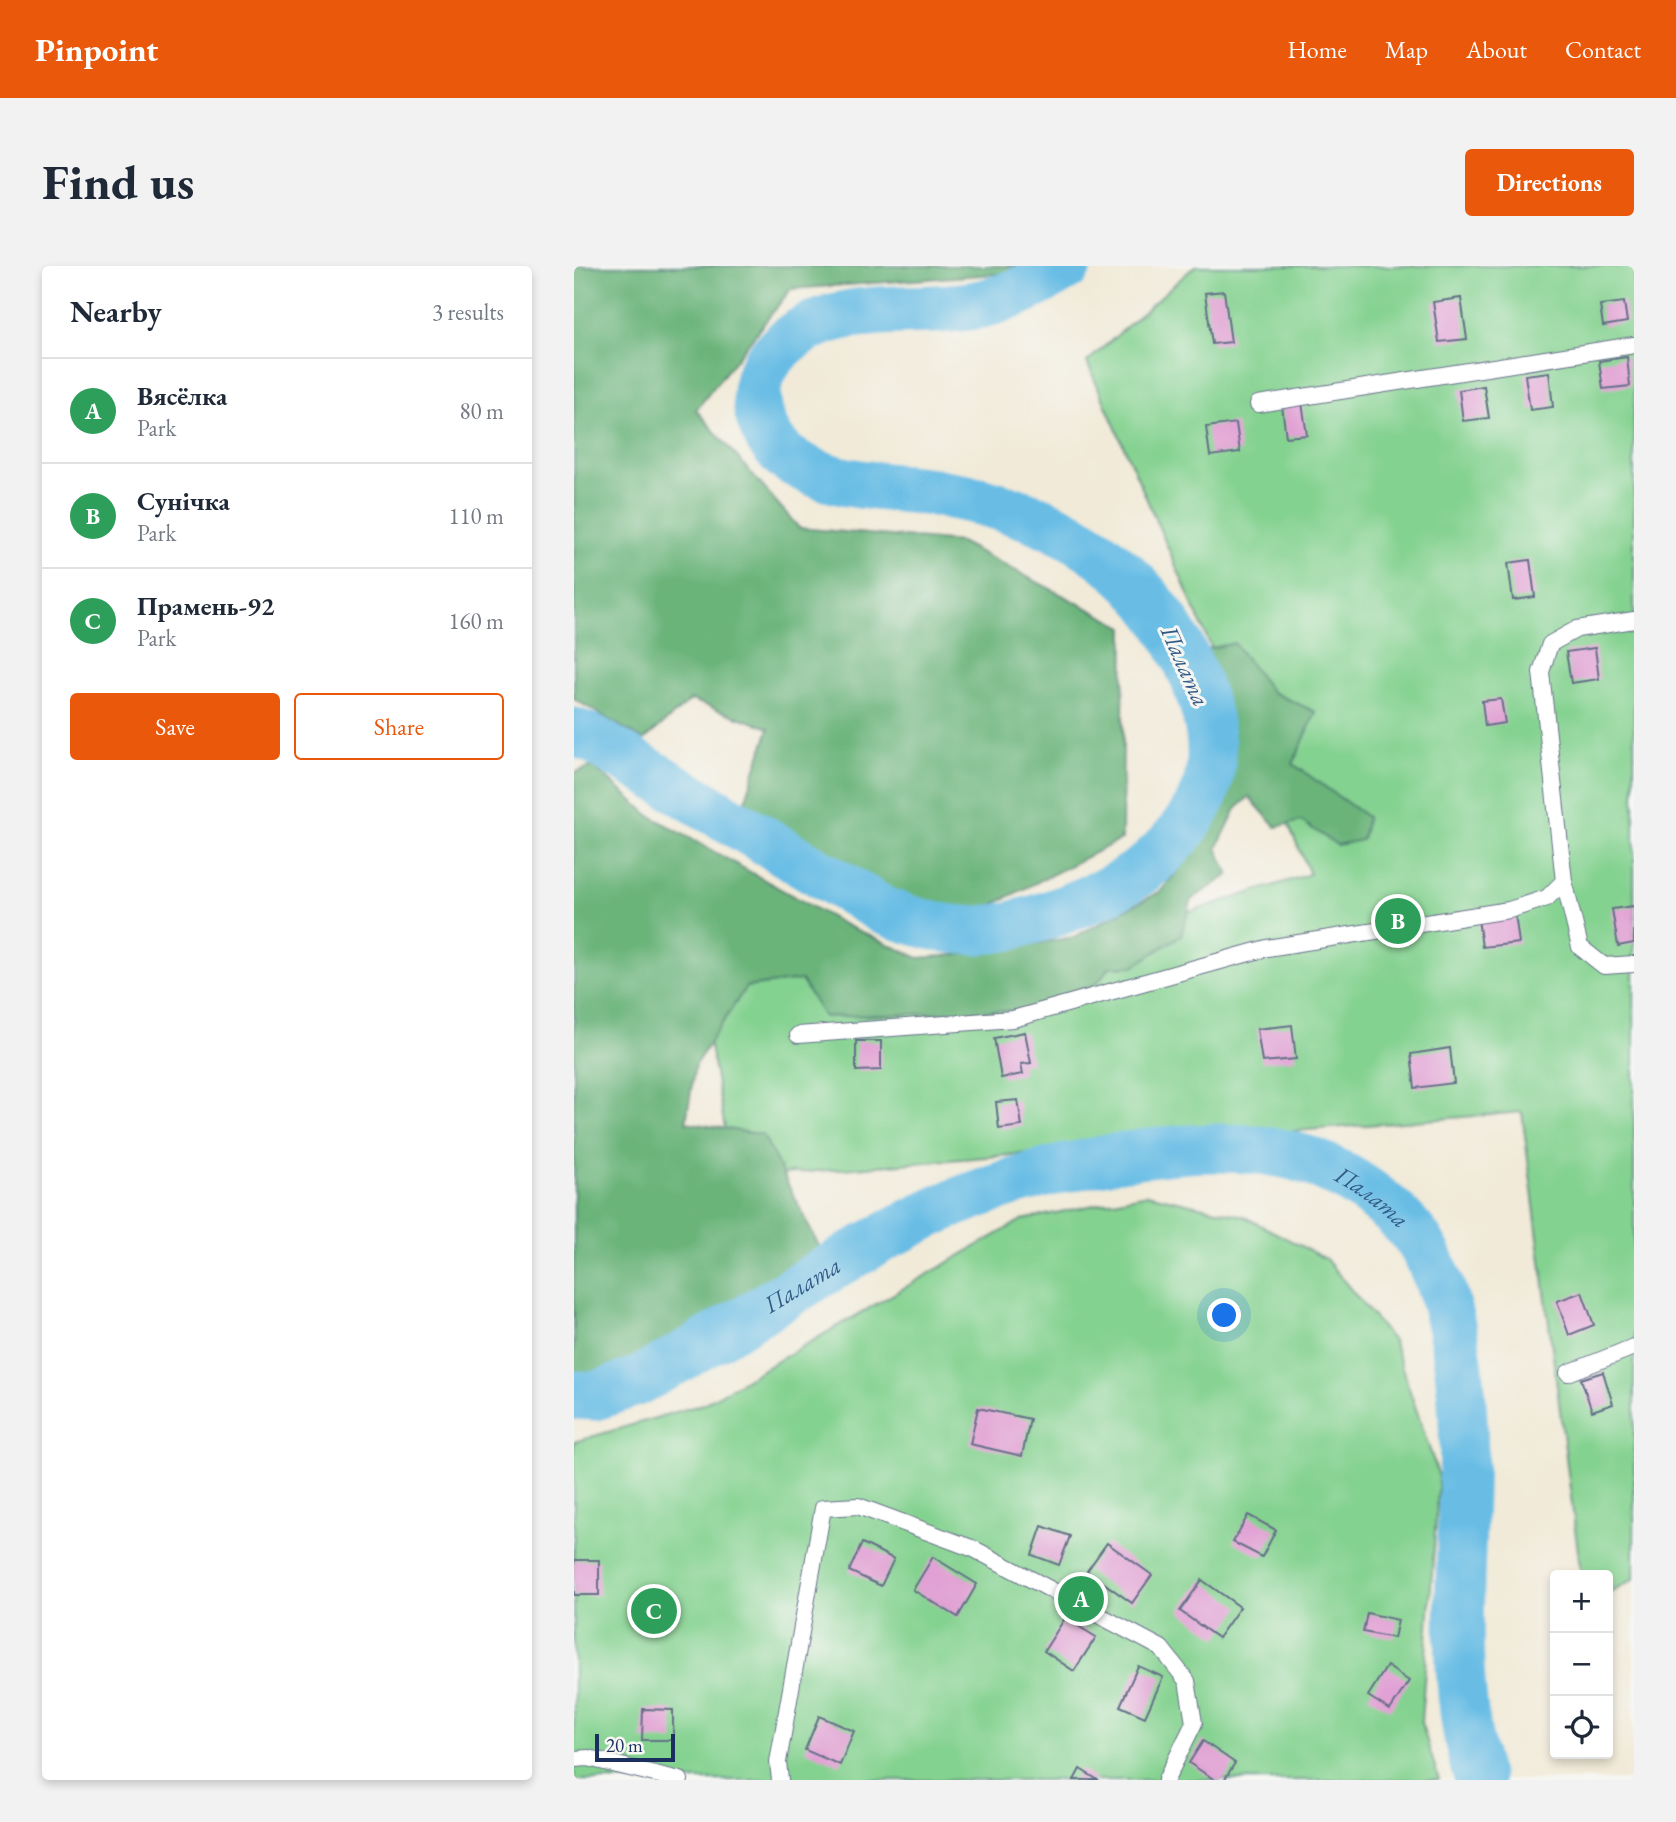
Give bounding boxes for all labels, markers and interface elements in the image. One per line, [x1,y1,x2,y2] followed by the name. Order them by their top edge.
[35,28,158,71] text: Pinpoint
[1287,34,1347,65] text: Home
[1385,34,1428,65] text: Map
[1466,34,1527,65] text: About
[1565,34,1641,65] text: Contact
[1465,149,1634,216] button: Directions
[42,150,194,214] text: Find us
[70,292,162,331] text: Nearby
[432,297,504,327] text: 3 results
[137,379,227,413] text: Вясёлка
[85,396,101,426] text: A
[459,396,504,426] text: 80 m
[137,413,176,443] text: Park
[137,484,230,518] text: Сунічка
[86,501,100,531] text: B
[448,501,504,531] text: 110 m
[137,518,176,548] text: Park
[137,589,274,623] text: Прамень-92
[85,606,101,636] text: C
[448,606,504,636] text: 160 m
[1154,620,1217,711] water label: Палата
[137,623,176,653] text: Park
[70,693,280,760] button: Save
[294,693,504,760] button: Share
[1375,895,1421,947] pin: B
[1329,1158,1416,1234] water label: Палата
[757,1249,846,1320] water label: Палата
[1207,1298,1241,1332] your location
[1550,1570,1613,1759] map controls
[1550,1570,1613,1633] button: +
[1058,1573,1104,1625] pin: A
[631,1585,677,1637] pin: C
[1550,1633,1613,1696] button: −
[1550,1696,1613,1759] button: locate
[595,1731,676,1763] scale bar
[606,1733,643,1758] text: 20 m

